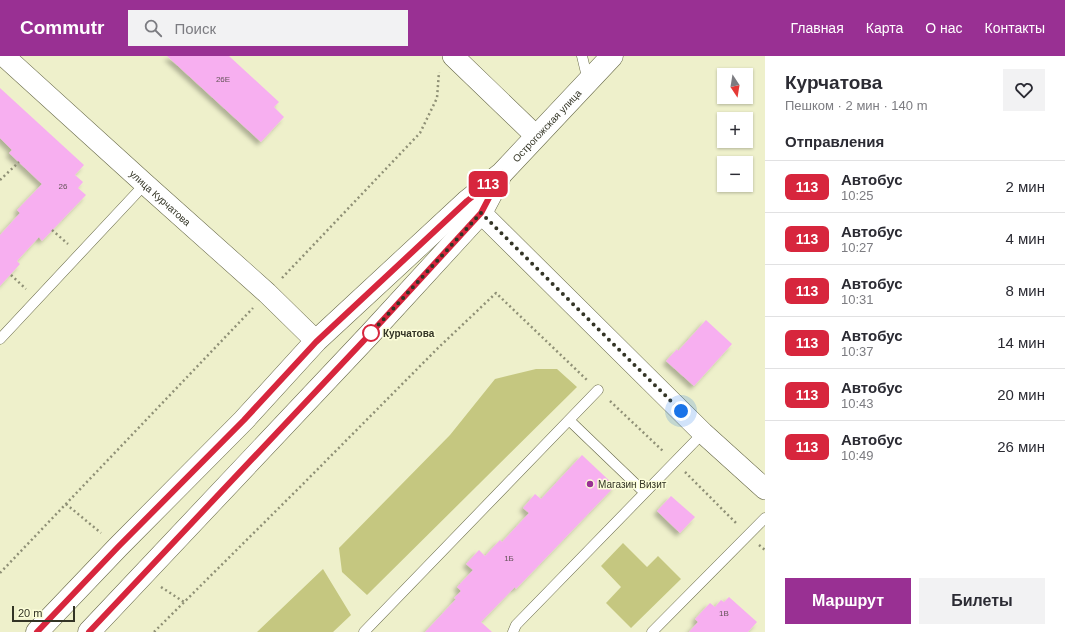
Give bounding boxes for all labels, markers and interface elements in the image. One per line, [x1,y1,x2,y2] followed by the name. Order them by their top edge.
[128,10,408,46] search box
[20,17,104,38] text: Commutr
[142,17,164,39] icon: search
[174,20,216,37] text: Поиск
[790,20,844,36] text: Главная
[866,20,903,36] text: Карта
[925,20,963,36] text: О нас
[985,20,1045,36] text: Контакты
[717,68,753,104] north arrow
[717,68,753,192] map controls
[1003,69,1045,111] button: heart
[785,72,882,93] text: Курчатова
[216,75,230,84] house number: 26Е
[510,87,584,164] street label: Острогожская улица
[785,98,927,113] text: Пешком · 2 мин · 140 m
[717,112,753,148] button: +
[785,133,884,150] text: Отправления
[717,156,753,192] button: −
[127,168,193,228] street label: улица Курчатова
[465,171,511,197] line badge: 113
[841,171,903,188] text: Автобус
[477,176,499,192] text: 113
[1006,178,1045,195] text: 2 мин
[796,179,818,195] text: 113
[59,182,68,191] house number: 26
[841,188,874,203] text: 10:25
[841,223,903,240] text: Автобус
[1006,230,1045,247] text: 4 мин
[796,231,818,247] text: 113
[841,240,874,255] text: 10:27
[841,275,903,292] text: Автобус
[1006,282,1045,299] text: 8 мин
[796,283,818,299] text: 113
[841,292,874,307] text: 10:31
[362,324,380,342] marker: Курчатова
[841,327,903,344] text: Автобус
[383,328,435,339] place label: Курчатова
[997,334,1045,351] text: 14 мин
[796,335,818,351] text: 113
[841,344,874,359] text: 10:37
[841,379,903,396] text: Автобус
[997,386,1045,403] text: 20 мин
[796,387,818,403] text: 113
[841,396,874,411] text: 10:43
[671,401,691,421] your location
[841,431,903,448] text: Автобус
[997,438,1045,455] text: 26 мин
[796,439,818,455] text: 113
[841,448,874,463] text: 10:49
[585,479,595,489] marker: Магазин Визит
[598,479,667,490] place label: Магазин Визит
[504,554,514,563] house number: 1Б
[785,578,911,624] button: Маршрут
[919,578,1045,624] button: Билеты
[12,604,75,623] scale bar
[18,607,42,619] text: 20 m
[719,609,729,618] house number: 1В

